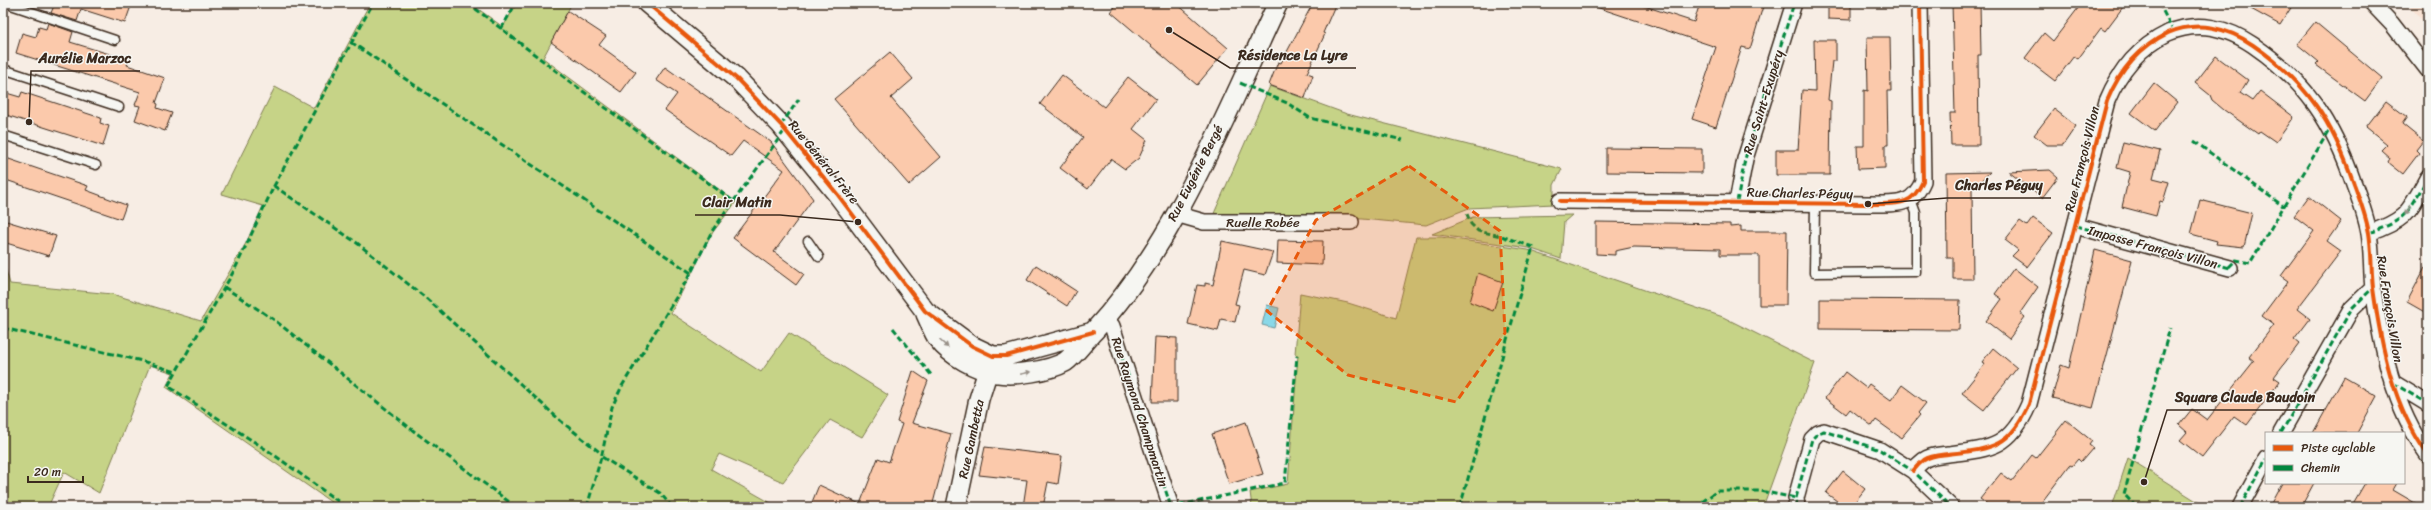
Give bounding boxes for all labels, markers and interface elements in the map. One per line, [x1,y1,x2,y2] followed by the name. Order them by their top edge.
[1230,42,1356,68] callout: Résidence La Lyre
[1237,43,1348,68] text: Résidence La Lyre
[31,45,140,71] callout: Aurélie Marzoc
[38,46,131,71] text: Aurélie Marzoc
[1736,47,1790,157] street label: Rue Saint-Exupéry
[2058,104,2106,214] street label: Rue François Villon
[783,115,866,210] street label: Rue Général Frère
[1161,120,1229,225] street label: Rue Eugénie Bergé
[1947,172,2051,198] callout: Charles Péguy
[1954,173,2044,198] text: Charles Péguy
[1747,181,1854,205] street label: Rue Charles Péguy
[695,189,780,215] callout: Clair Matin
[701,190,772,215] text: Clair Matin
[2404,205,2412,216] one-way arrow
[1226,211,1300,234] street label: Ruelle Robée
[2085,218,2220,275] street label: Impasse François Villon
[2370,254,2410,364] street label: Rue François Villon
[1105,334,1175,490] street label: Rue Raymond Champmartin
[939,340,950,349] one-way arrow
[1020,369,1032,375] one-way arrow
[2167,384,2324,410] callout: Square Claude Baudoin
[2174,385,2316,410] text: Square Claude Baudoin
[951,397,991,481] street label: Rue Gambetta
[2265,432,2405,484] legend
[2301,437,2375,459] text: Piste cyclable
[2301,457,2340,479] text: Chemin
[28,458,83,484] scale bar
[34,461,61,483] text: 20 m

